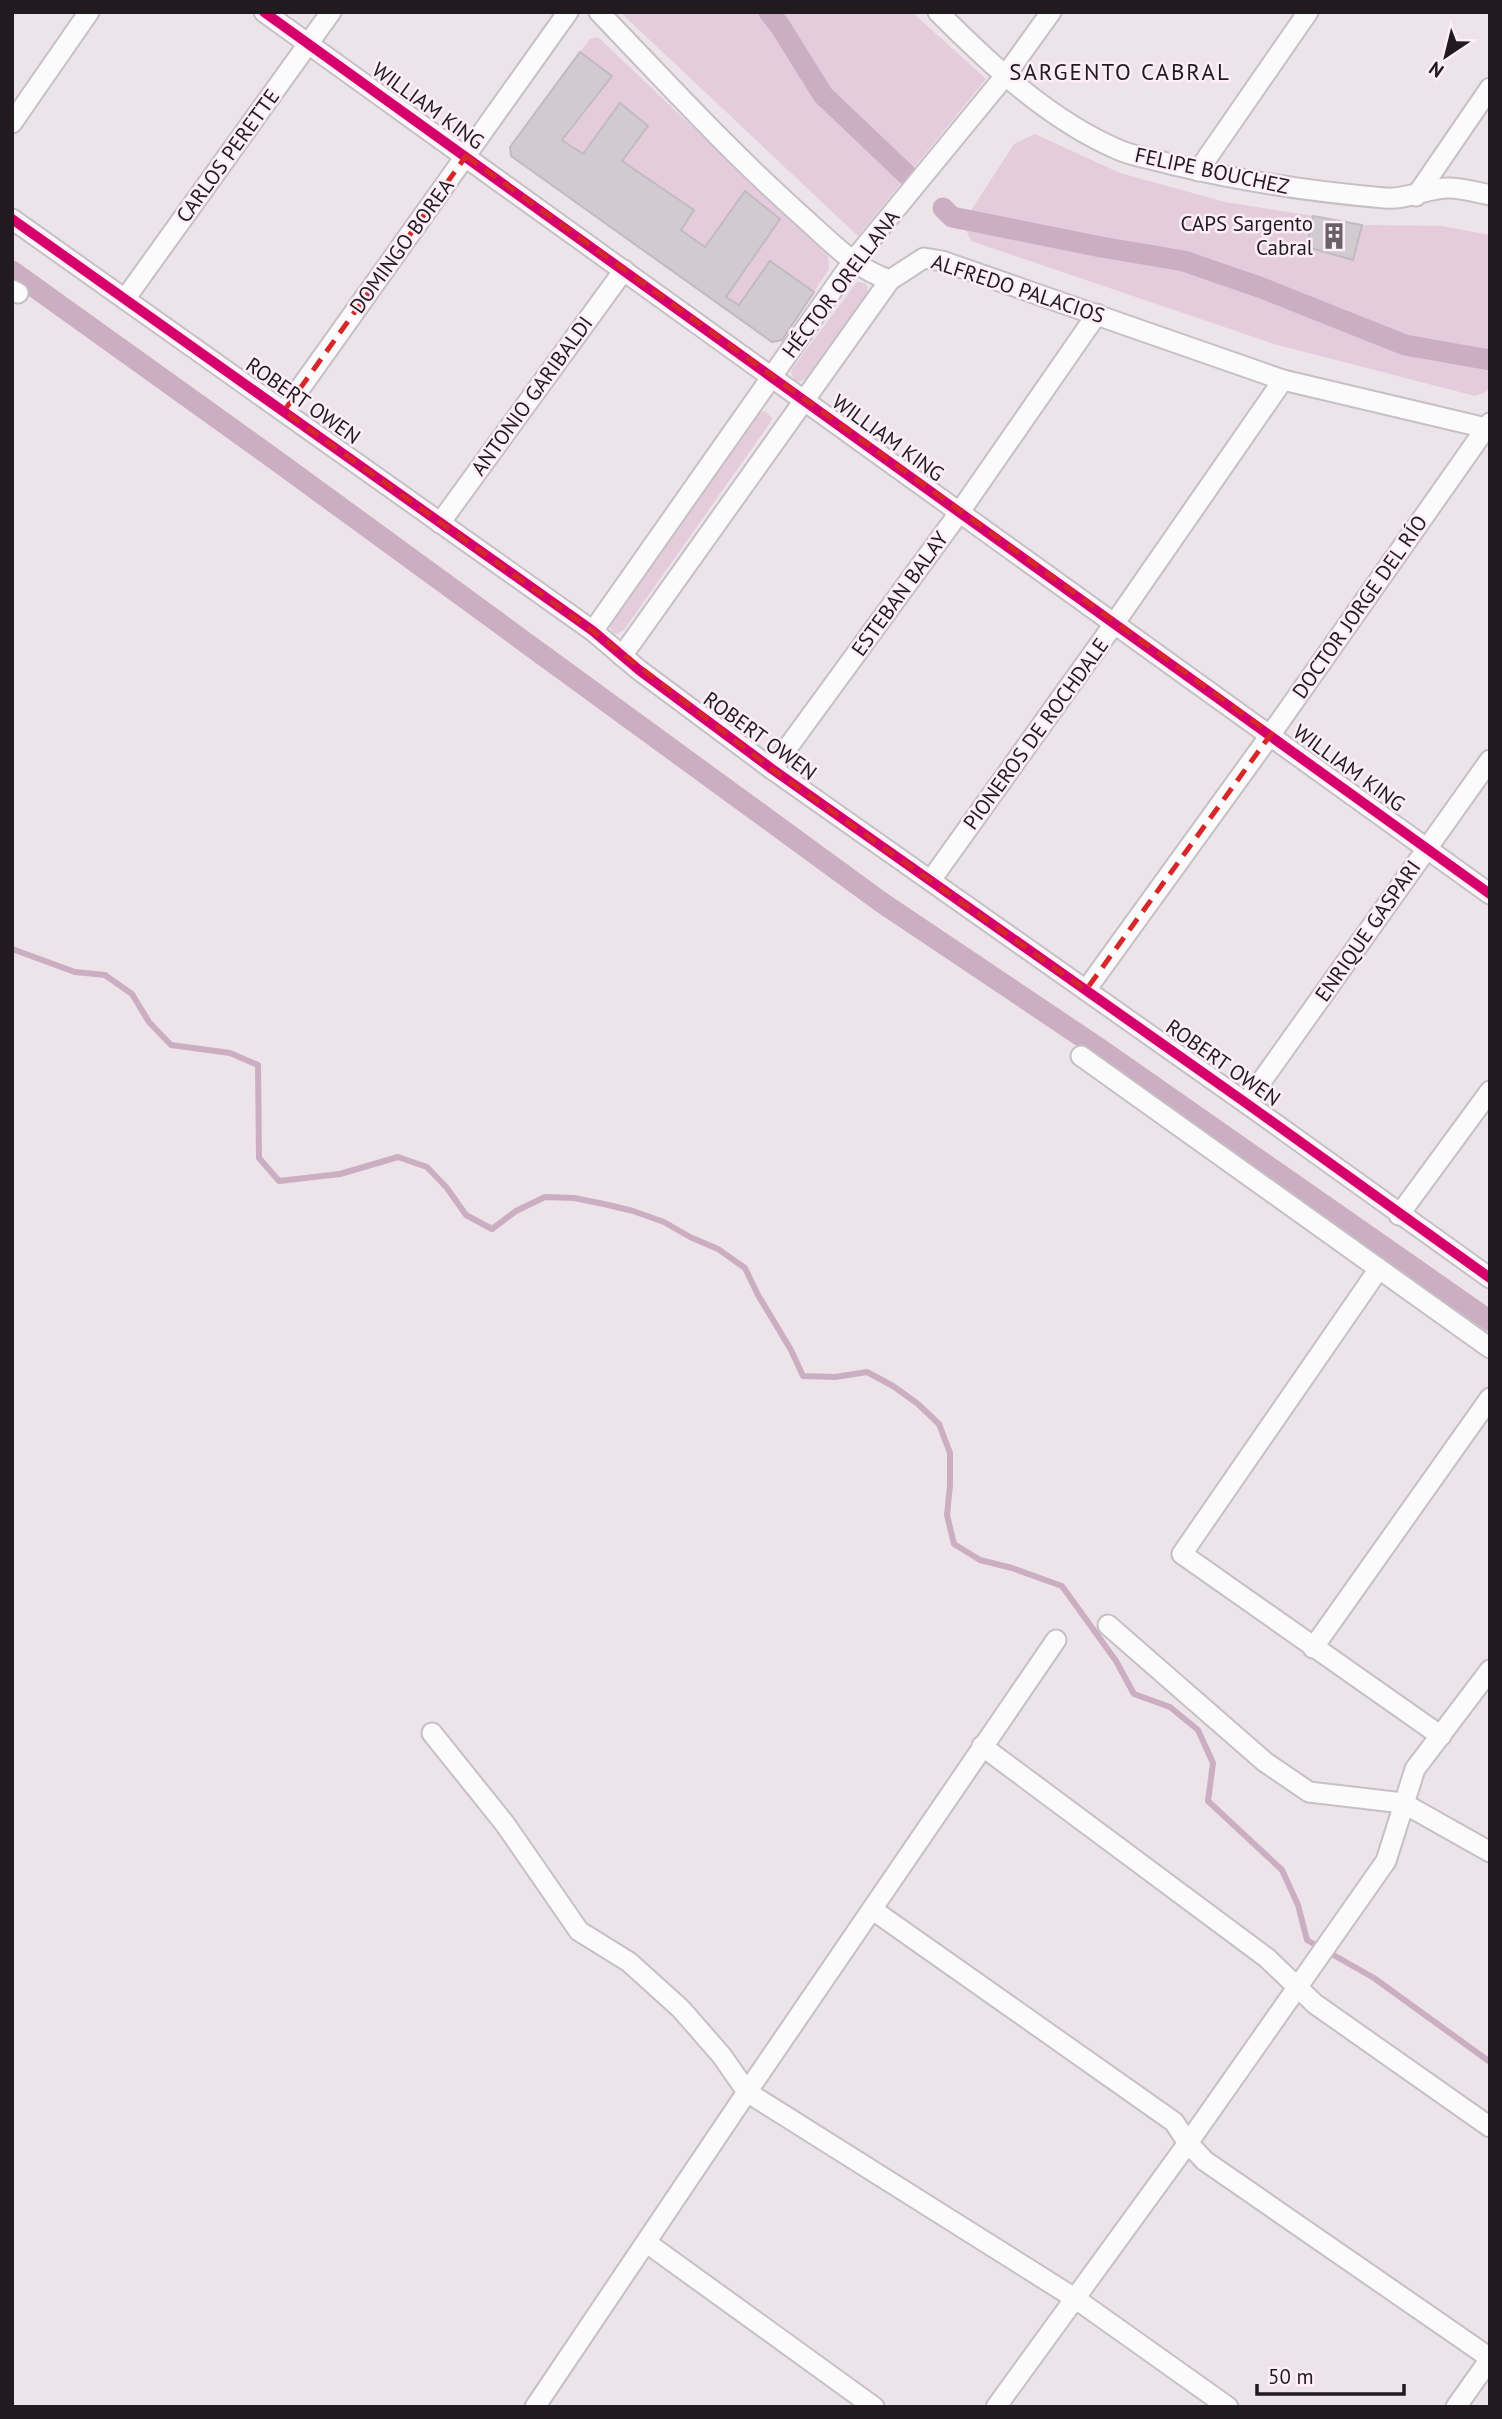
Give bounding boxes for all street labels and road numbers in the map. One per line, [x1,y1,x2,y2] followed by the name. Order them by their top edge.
[367,56,490,155] street label: WILLIAM KING
[170,84,285,228] street label: CARLOS PERETTE
[1133,141,1292,200] street label: FELIPE BOUCHEZ
[344,172,460,319] street label: DOMINGO BOREA
[776,204,906,363] street label: HÉCTOR ORELLANA
[928,248,1108,329] street label: ALFREDO PALACIOS
[465,311,599,481] street label: ANTONIO GARIBALDI
[241,351,366,450] street label: ROBERT OWEN
[827,388,950,487] street label: WILLIAM KING
[1286,510,1433,704] street label: DOCTOR JORGE DEL RÍO
[845,526,954,661] street label: ESTEBAN BALAY
[957,633,1114,835] street label: PIONEROS DE ROCHDALE
[698,685,822,786] street label: ROBERT OWEN
[1288,718,1411,817] street label: WILLIAM KING
[1309,855,1426,1007] street label: ENRIQUE GASPARI
[1161,1013,1286,1112] street label: ROBERT OWEN

